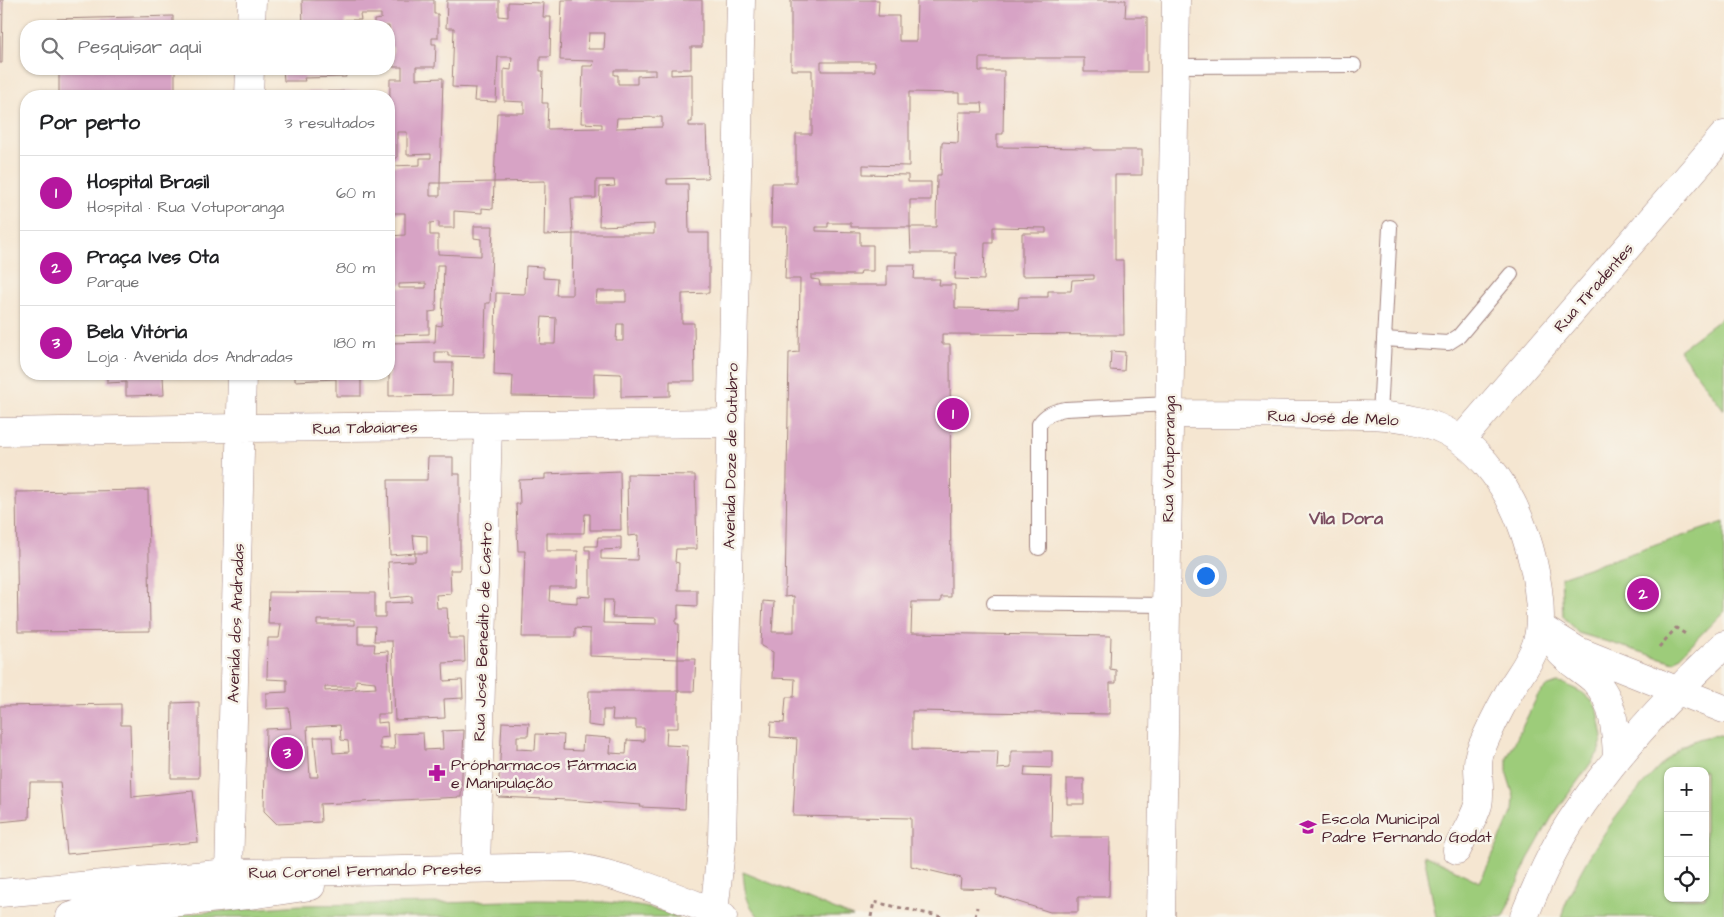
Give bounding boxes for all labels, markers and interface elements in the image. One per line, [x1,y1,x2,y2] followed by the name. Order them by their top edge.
[20,20,395,75] search box
[38,34,66,62] icon: search
[78,34,201,61] text: Pesquisar aqui
[40,108,140,137] text: Por perto
[284,112,375,134] text: 3 resultados
[87,169,209,196] text: Hospital Brasil
[55,182,57,204] text: 1
[336,182,375,204] text: 60 m
[87,196,284,218] text: Hospital · Rua Votuporanga
[1549,238,1639,337] street label: Rua Tiradentes
[87,244,219,271] text: Praça Ives Ota
[51,257,61,279] text: 2
[336,257,375,279] text: 80 m
[87,271,139,293] text: Parque
[87,319,187,346] text: Bela Vitória
[52,332,60,354] text: 3
[334,332,375,354] text: 180 m
[87,346,293,368] text: Loja · Avenida dos Andradas
[718,363,744,549] street label: Avenida Doze de Outubro
[937,395,969,433] pin: 1
[1157,395,1182,523] street label: Rua Votuporanga
[1267,405,1399,431] street label: Rua José de Melo
[312,416,418,440] street label: Rua Tabaiares
[1308,506,1384,531] district label: Vila Dora
[468,522,498,742] street label: Rua José Benedito de Castro
[222,543,250,703] street label: Avenida dos Andradas
[1193,563,1219,589] your location
[1627,575,1659,613] pin: 2
[271,734,303,772] pin: 3
[451,754,636,794] place label: Própharmacos Fármacia e Manipulação
[427,763,447,783] pharmacy icon: Própharmacos Fármacia e Manipulação
[1664,767,1709,902] map controls
[1664,767,1709,812] button: +
[1322,808,1492,848] place label: Escola Municipal Padre Fernando Godat
[1664,812,1709,857] button: −
[1298,817,1318,837] school or university icon: Escola Municipal Padre Fernando Godat
[1664,857,1709,902] button: locate
[248,858,482,884] street label: Rua Coronel Fernando Prestes

